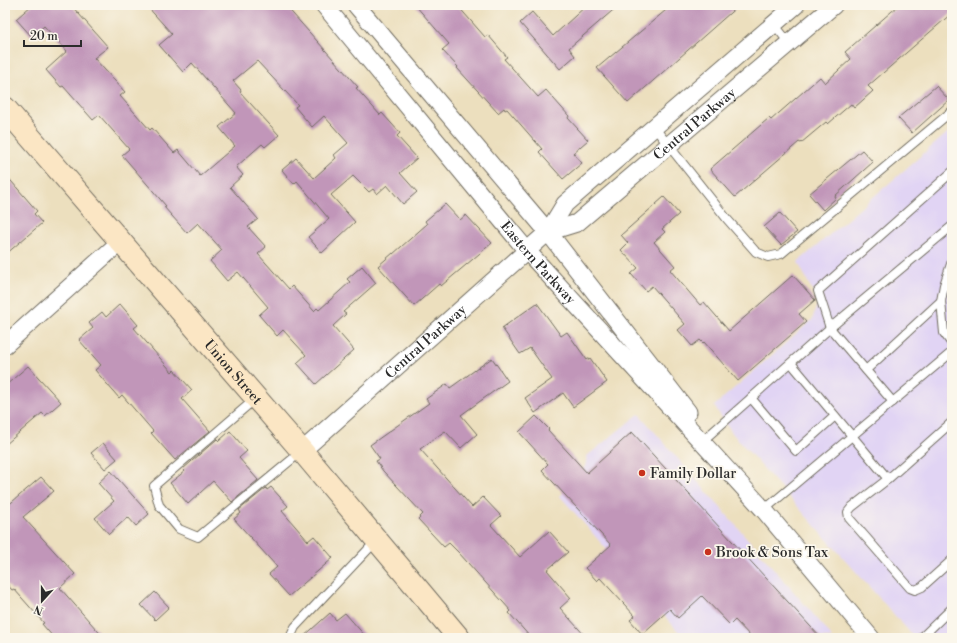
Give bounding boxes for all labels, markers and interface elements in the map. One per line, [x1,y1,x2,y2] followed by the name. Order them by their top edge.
[24,22,81,48] scale bar
[30,29,58,44] text: 20 m
[650,84,740,165] street label: Central Parkway
[496,218,579,308] street label: Eastern Parkway
[382,301,470,383] street label: Central Parkway
[200,336,266,409] street label: Union Street
[650,465,736,483] place label: Family Dollar
[637,468,647,478] marker: Family Dollar
[715,544,829,562] place label: Brook & Sons Tax
[703,547,713,557] marker: Brook & Sons Tax
[22,581,62,621] north arrow
[32,601,45,617] text: N

